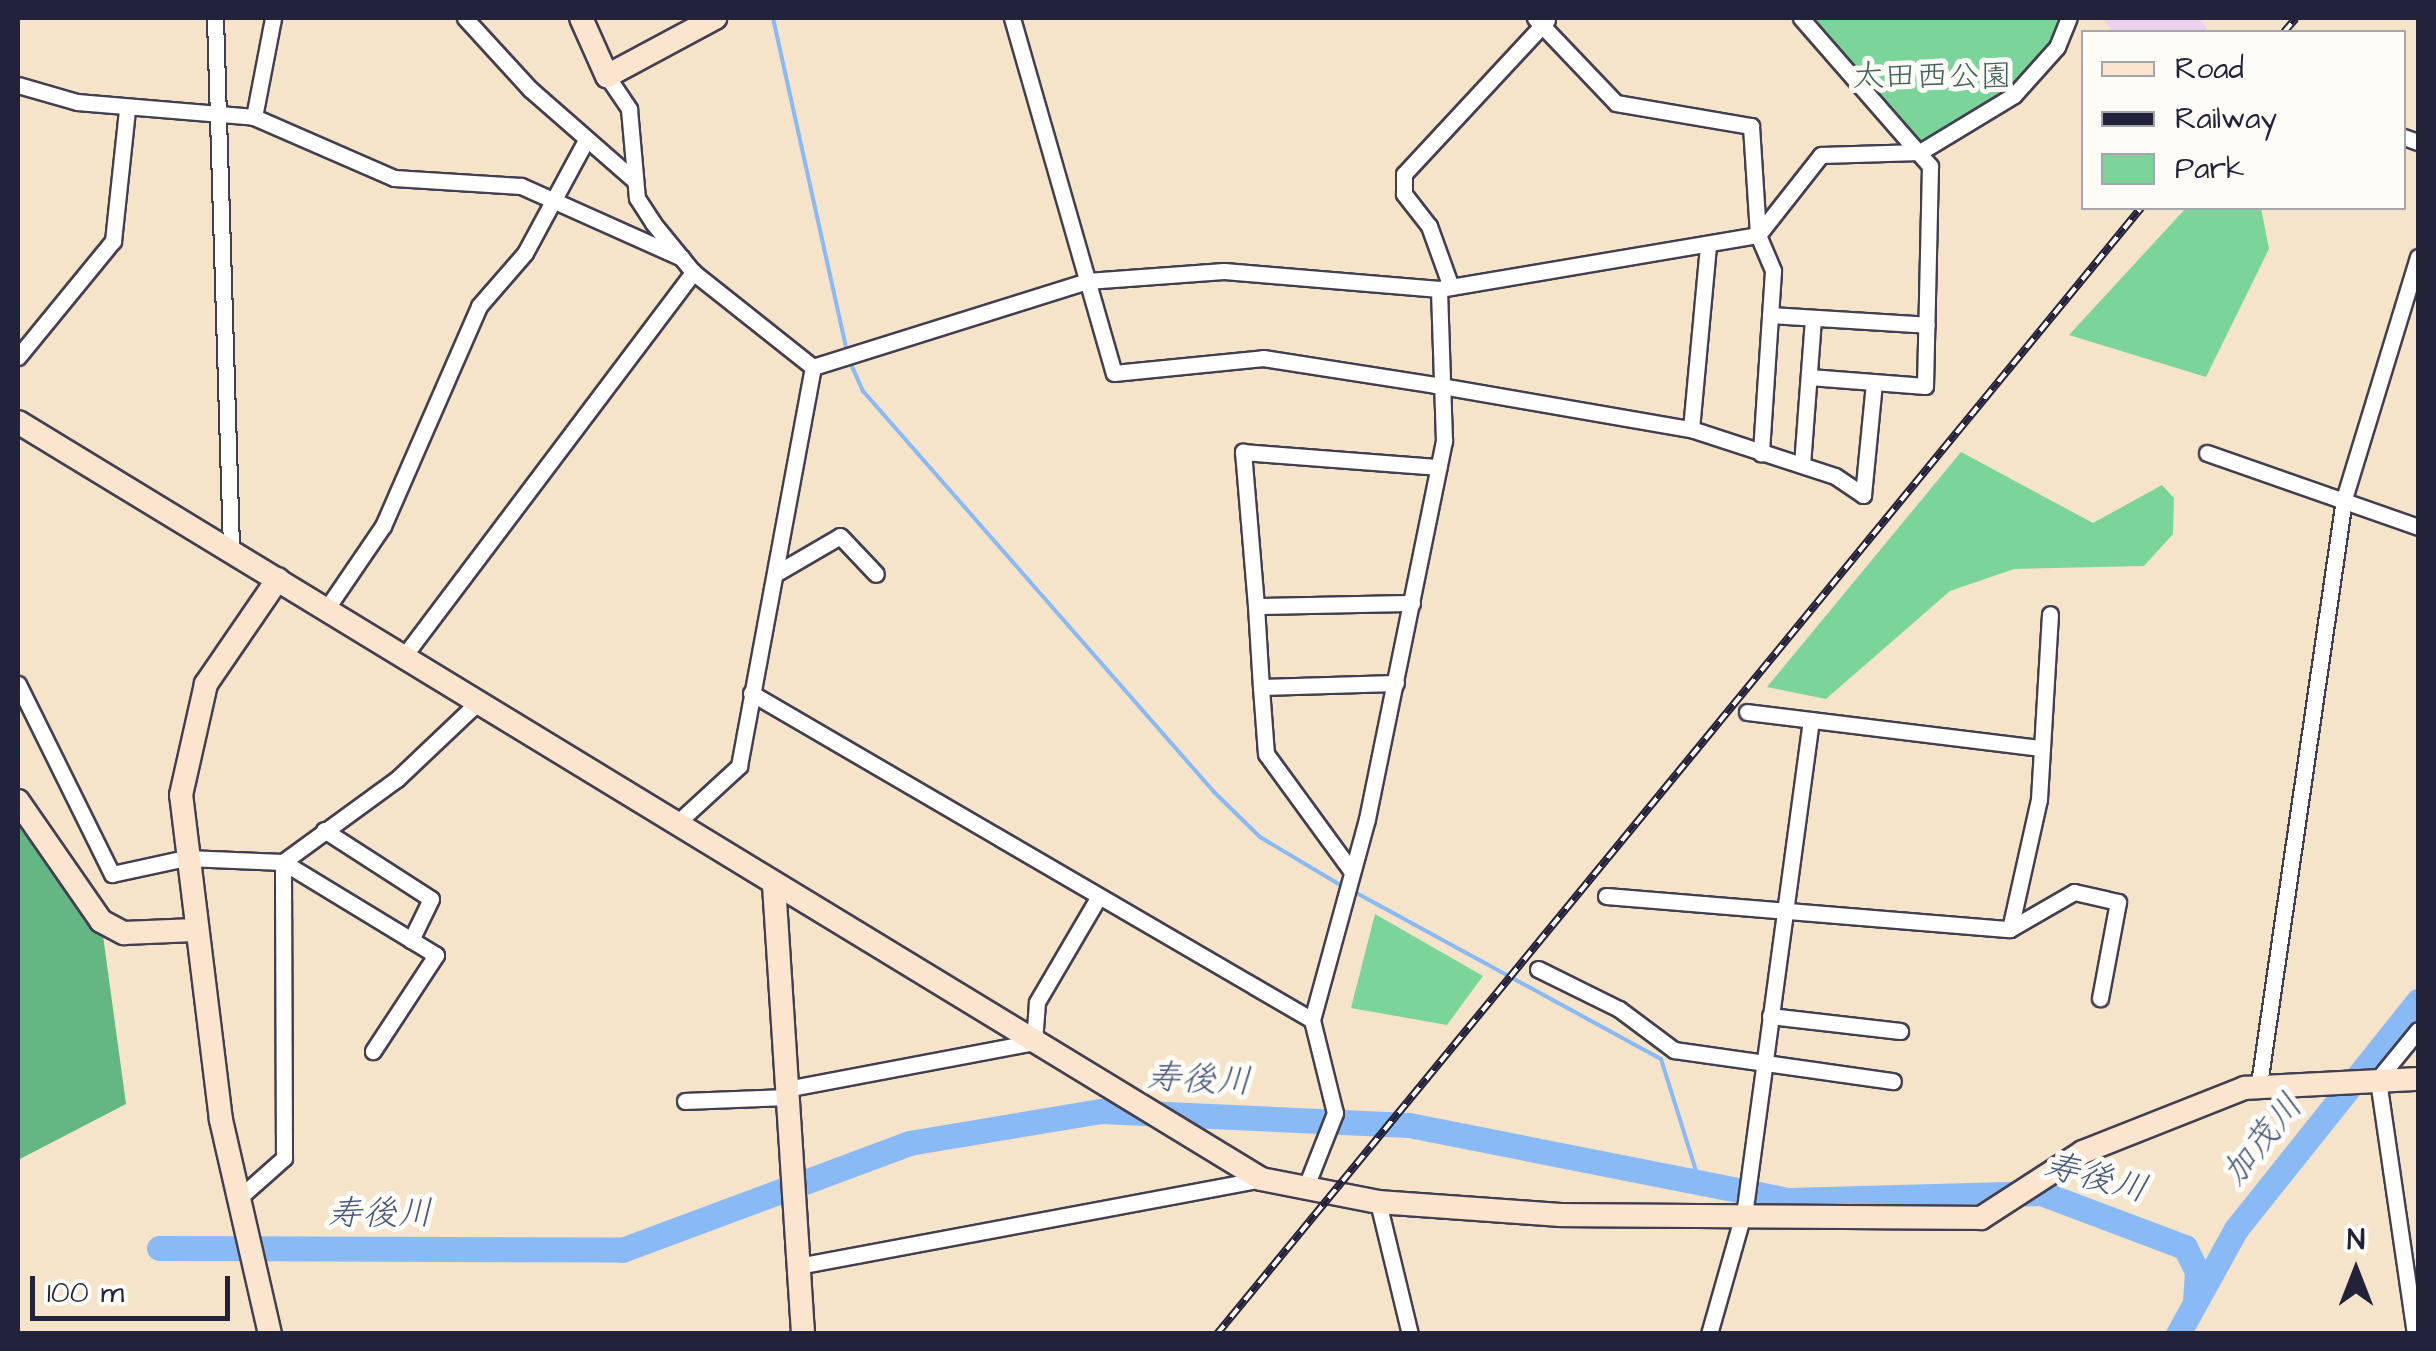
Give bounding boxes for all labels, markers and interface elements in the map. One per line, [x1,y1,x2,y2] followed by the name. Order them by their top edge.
[2081,30,2406,210] legend
[2175,48,2244,90] text: Road
[1852,58,2012,96] park label: 太田西公園
[2175,98,2277,140] text: Railway
[2175,148,2244,190] text: Park
[1145,1056,1253,1104] water label: 寿後川
[2214,1086,2312,1194] water label: 加茂川
[2040,1144,2152,1212] water label: 寿後川
[328,1193,432,1235] water label: 寿後川
[2306,1221,2406,1321] north arrow
[2347,1221,2365,1260] text: N
[35,1256,235,1318] scale bar
[47,1272,124,1314] text: 100 m

